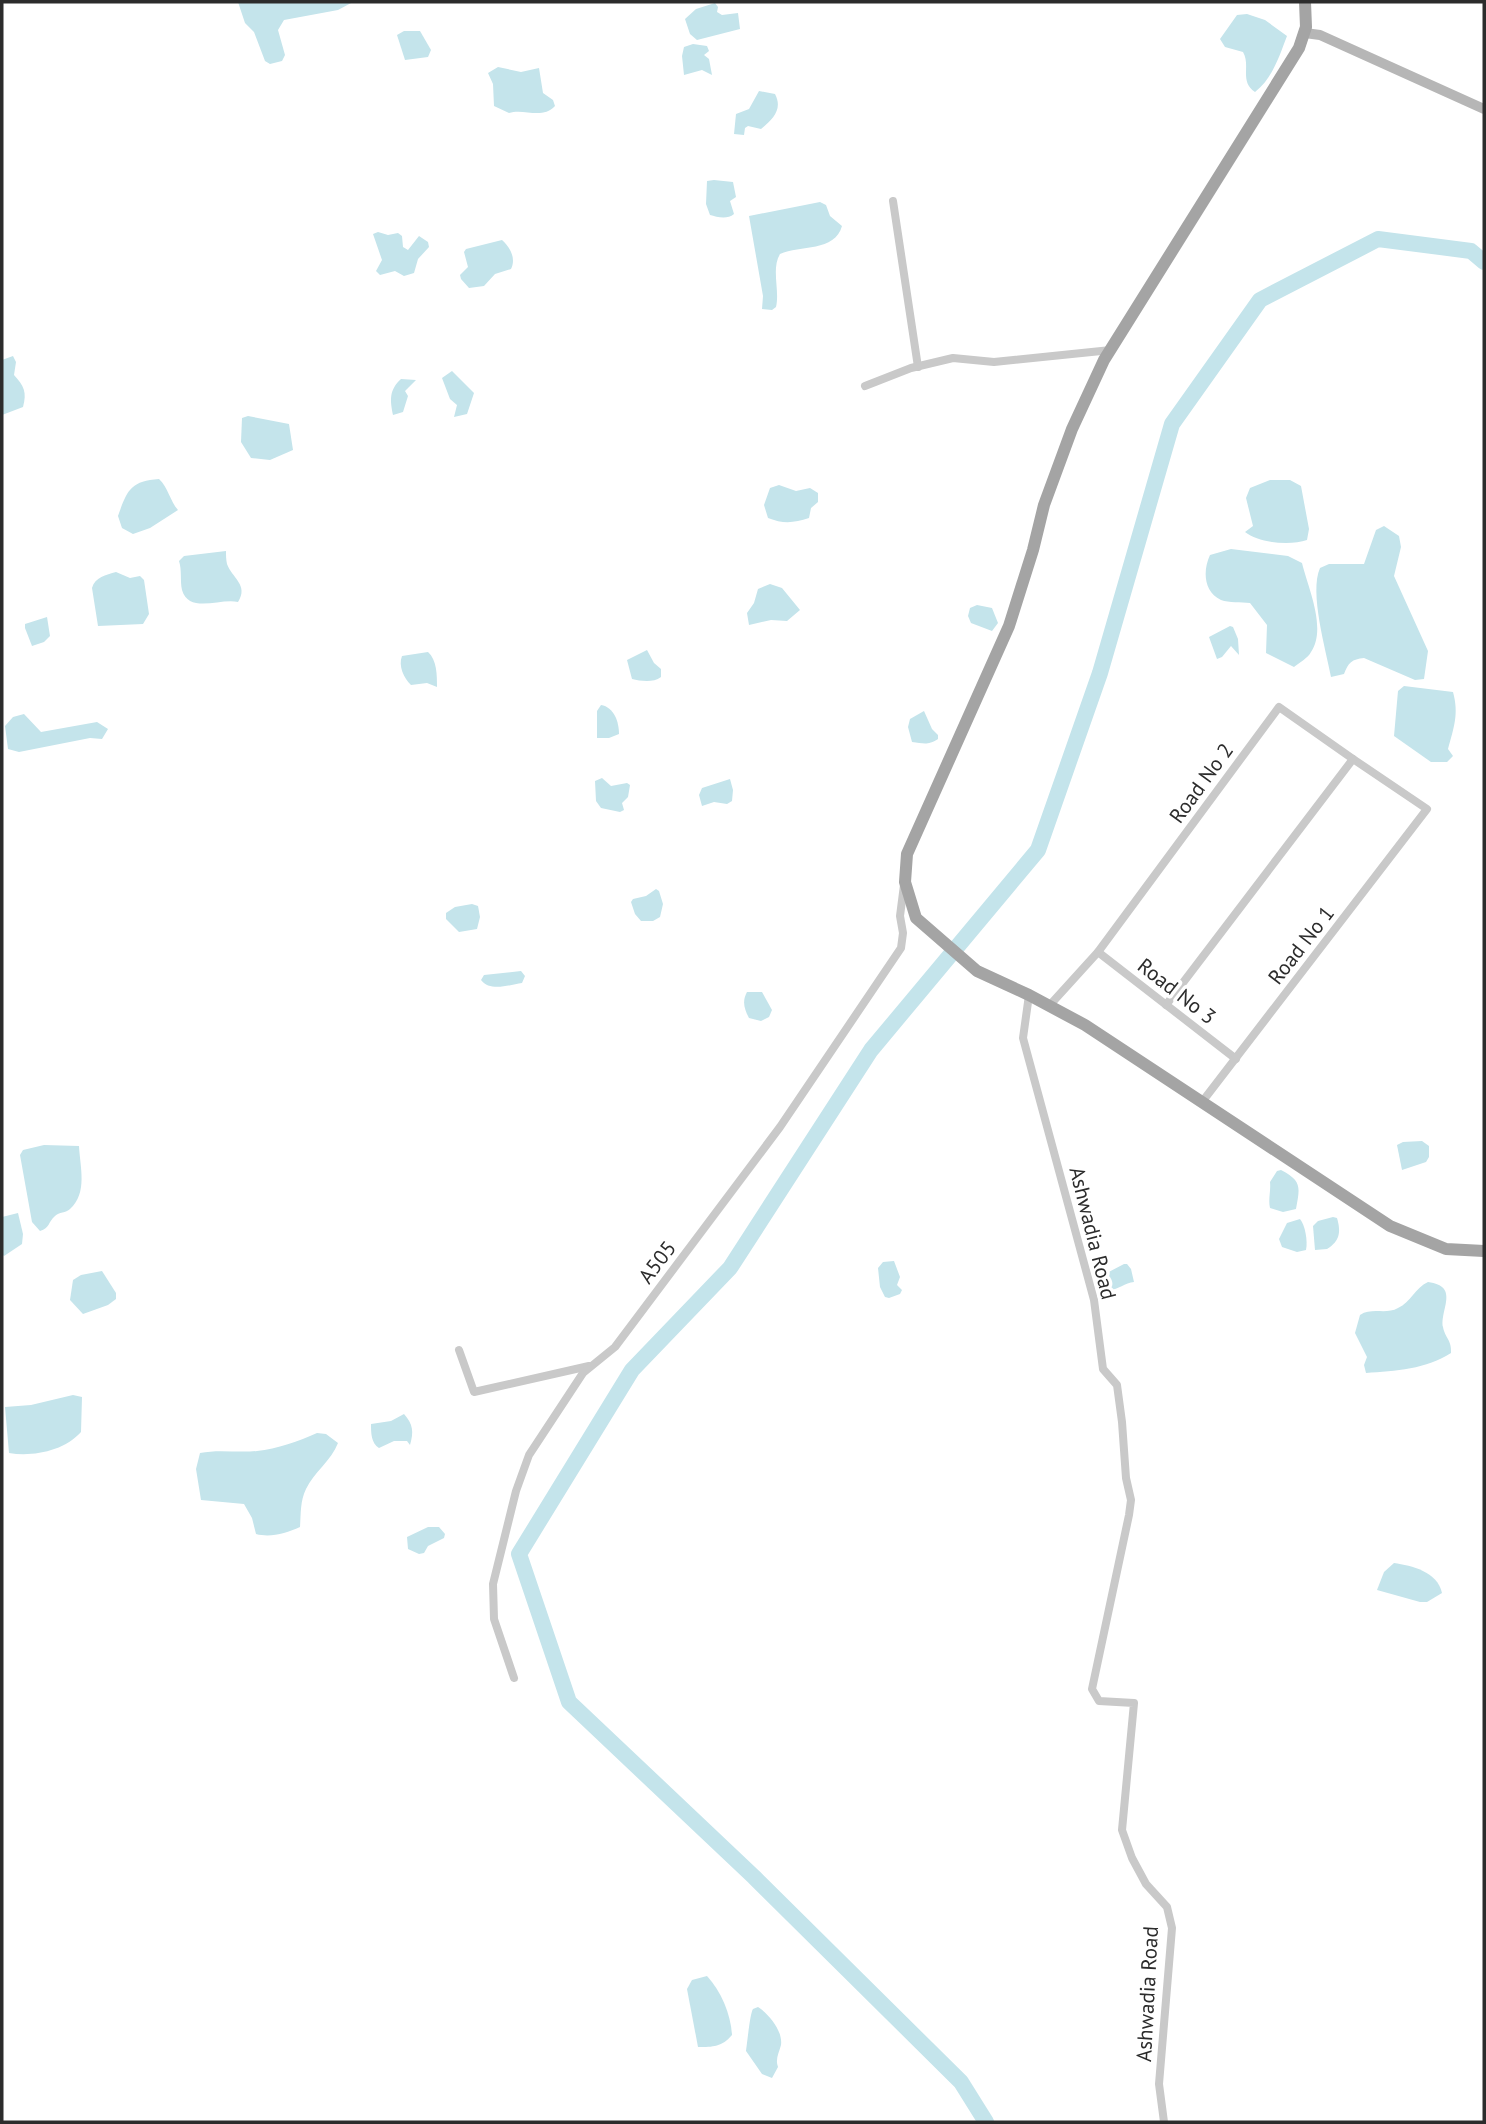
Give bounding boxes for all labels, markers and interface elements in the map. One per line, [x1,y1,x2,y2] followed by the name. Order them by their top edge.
[1163,738,1239,828] street label: Road No 2
[1262,900,1340,990] street label: Road No 1
[1132,952,1222,1030] street label: Road No 3
[1063,1164,1123,1302] street label: Ashwadia Road
[632,1235,682,1289] street label: A505
[1130,1925,1164,2063] street label: Ashwadia Road

